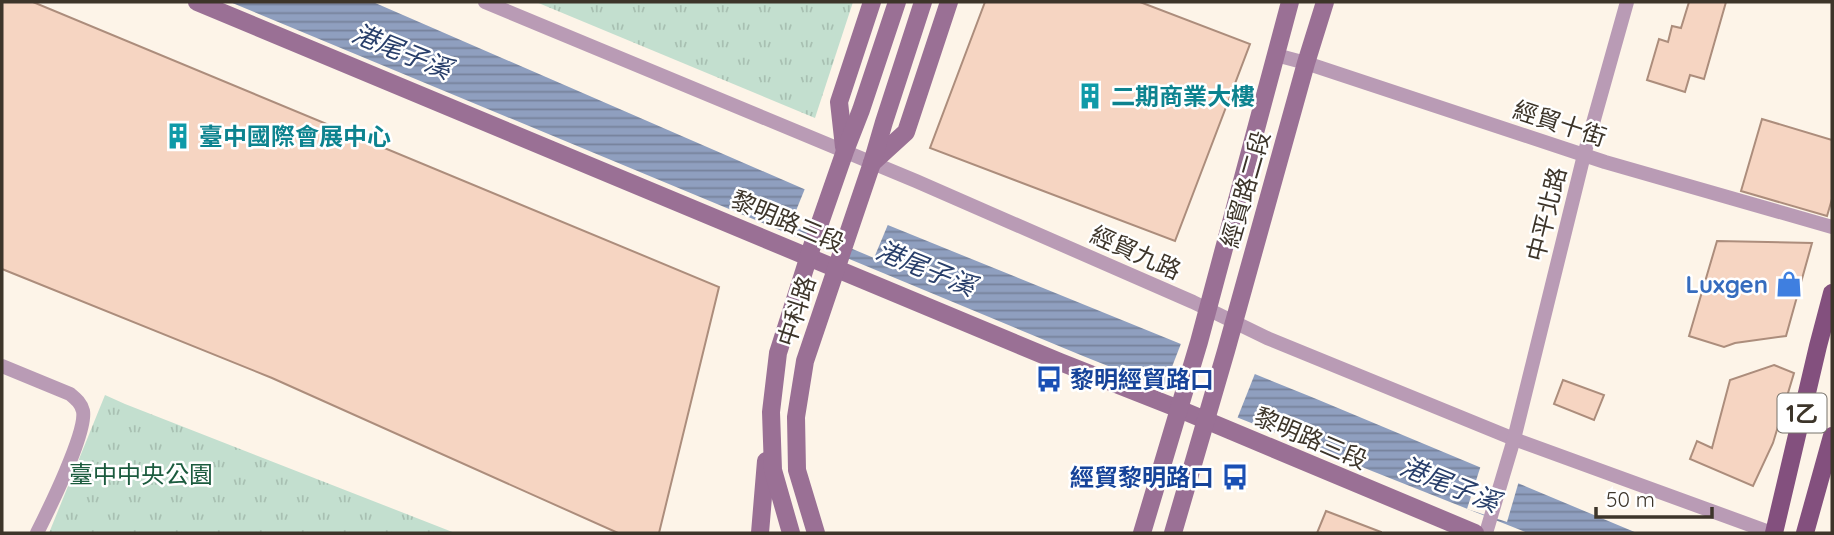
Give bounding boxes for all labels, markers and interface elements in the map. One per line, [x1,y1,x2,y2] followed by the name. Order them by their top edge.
[348,16,460,87] water label: 港尾子溪
[1075,81,1105,111] building icon: 二期商業大樓
[1111,81,1255,111] place label: 二期商業大樓
[1510,94,1610,152] street label: 經貿十街
[163,121,193,151] building icon: 臺中國際會展中心
[199,121,391,151] place label: 臺中國際會展中心
[1214,127,1276,251] street label: 經貿路二段
[1520,164,1572,264] street label: 中平北路
[727,184,849,258] street label: 黎明路三段
[1086,219,1186,285] street label: 經貿九路
[872,233,984,304] water label: 港尾子溪
[1685,269,1768,299] place label: Luxgen
[1774,269,1804,299] shop icon: Luxgen
[771,272,821,350] street label: 中科路
[1034,364,1064,394] bus stop icon: 黎明經貿路口
[1070,364,1214,394] place label: 黎明經貿路口
[1778,394,1826,432] road number: 1乙
[1250,401,1372,475] street label: 黎明路三段
[1396,449,1508,520] water label: 港尾子溪
[69,459,213,489] park label: 臺中中央公園
[1070,462,1214,492] place label: 經貿黎明路口
[1220,462,1250,492] bus stop icon: 經貿黎明路口
[1596,476,1712,520] scale bar
[1606,486,1655,512] text: 50 m

